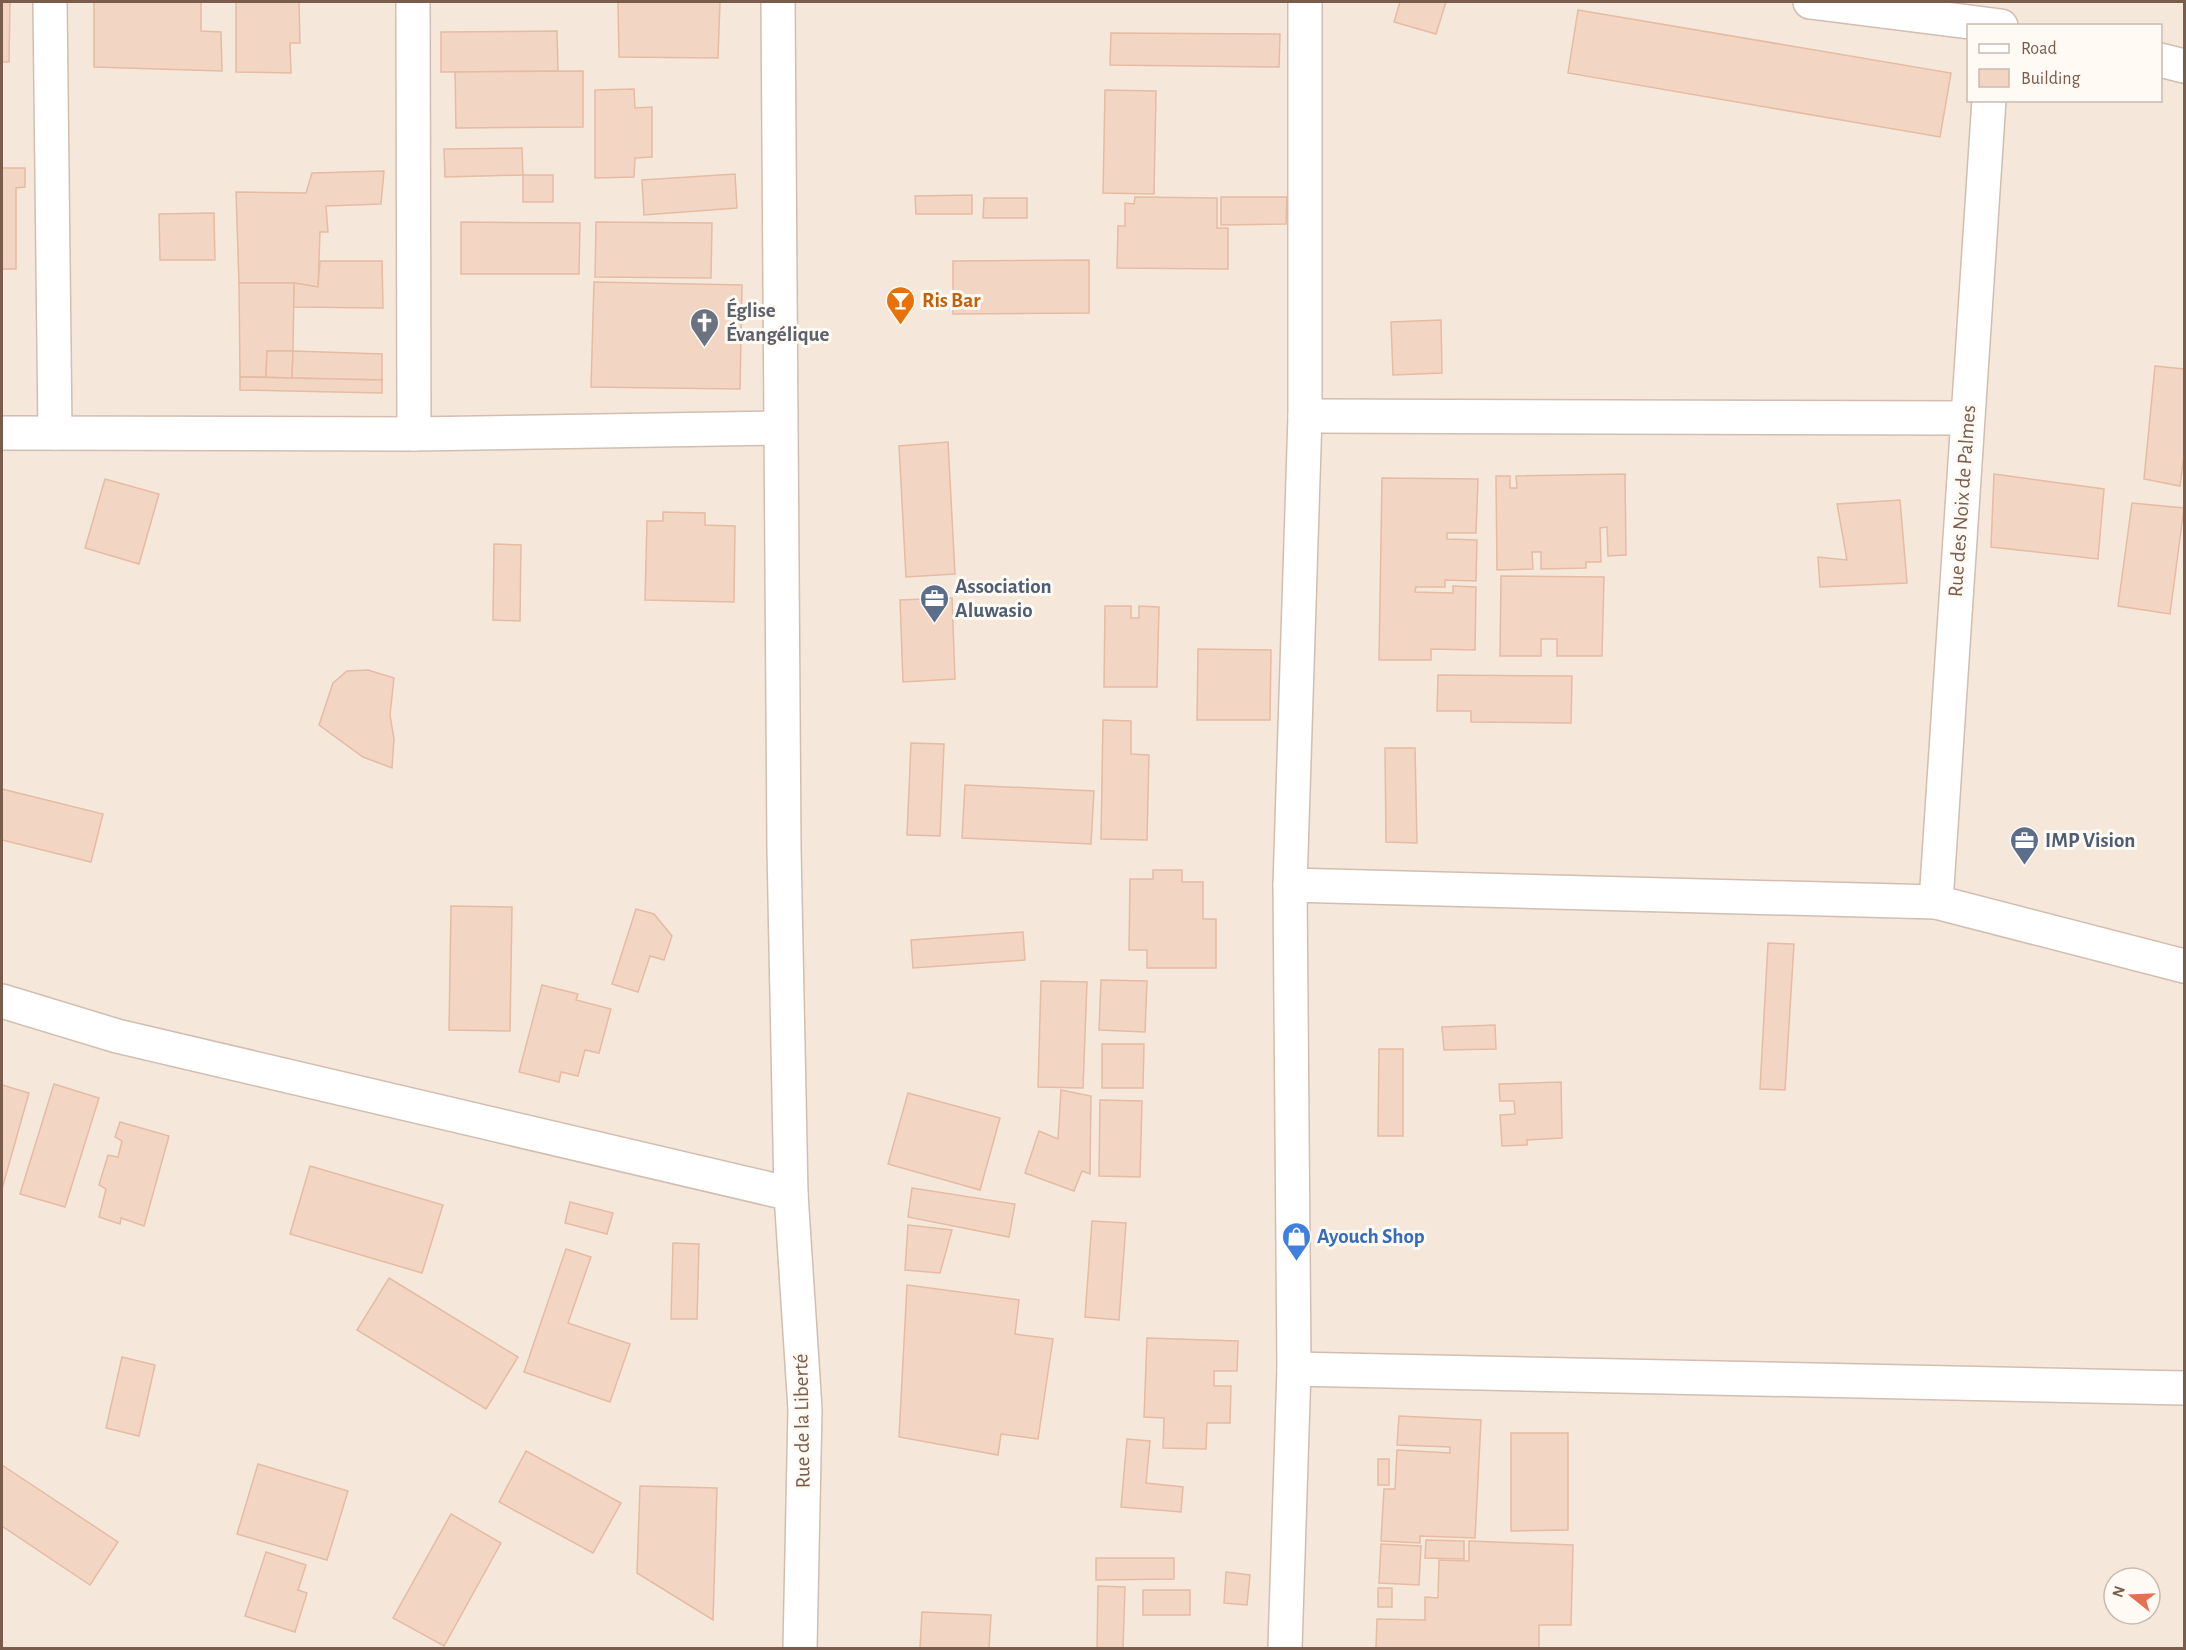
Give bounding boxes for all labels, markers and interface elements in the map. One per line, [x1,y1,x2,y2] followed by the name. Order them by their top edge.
[1967,24,2162,102] legend
[2021,40,2057,58] text: Road
[2021,70,2081,88] text: Building
[885,284,917,326] bar icon: Ris Bar
[922,290,981,311] place label: Ris Bar
[726,297,830,345] place label: Église Évangélique
[689,306,721,348] church icon: Église Évangélique
[1945,404,1979,598] street label: Rue des Noix de Palmes
[955,576,1052,621] place label: Association Aluwasio
[918,582,950,624] office icon: Association Aluwasio
[2008,824,2040,866] office icon: IMP Vision
[2045,830,2135,851] place label: IMP Vision
[1280,1220,1312,1262] shop icon: Ayouch Shop
[1317,1226,1425,1247] place label: Ayouch Shop
[790,1354,814,1488] street label: Rue de la Liberté
[2102,1566,2162,1626] north arrow
[2109,1584,2128,1599] text: N

